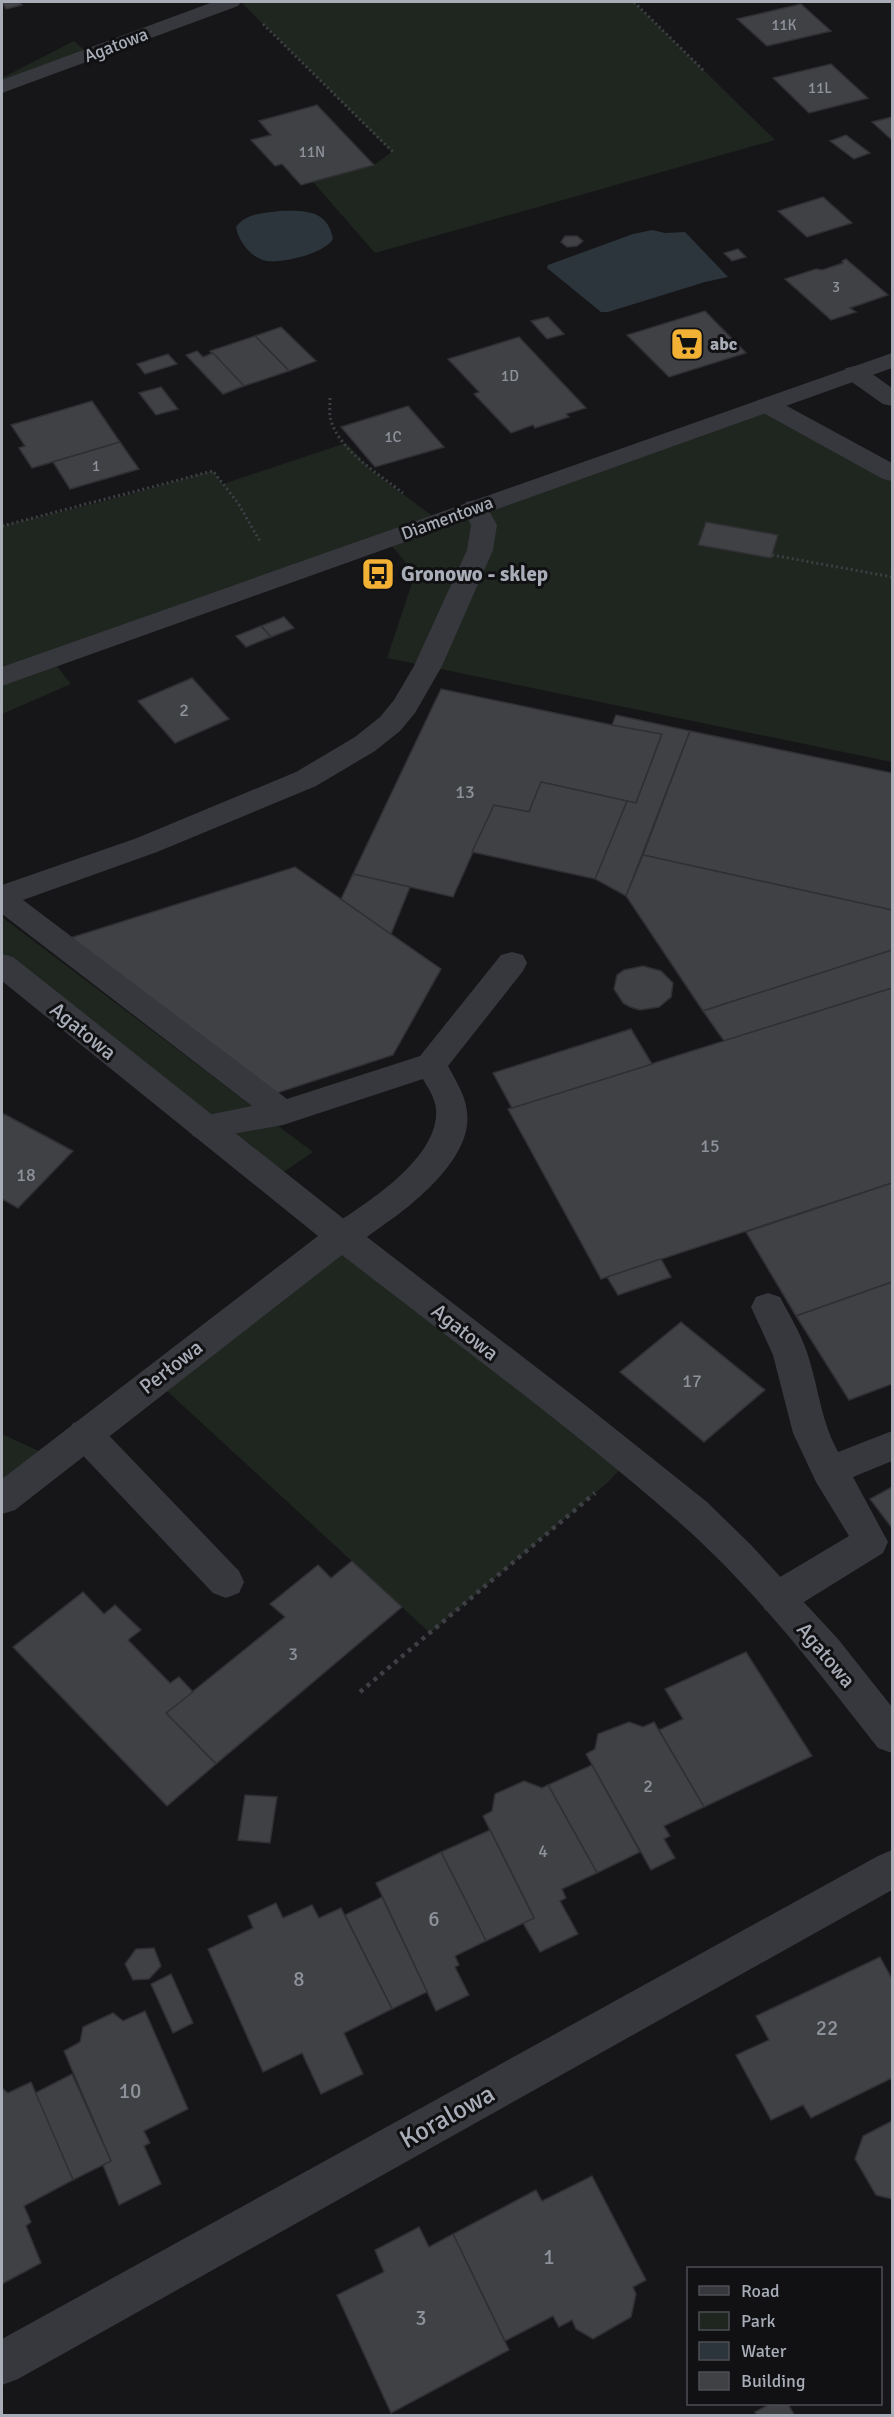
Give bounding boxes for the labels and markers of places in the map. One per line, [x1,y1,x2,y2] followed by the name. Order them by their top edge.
[669,326,705,362] supermarket icon: abc
[710,333,738,355] place label: abc
[360,556,396,592] bus stop icon: Gronowo - sklep
[401,561,548,587] place label: Gronowo - sklep

